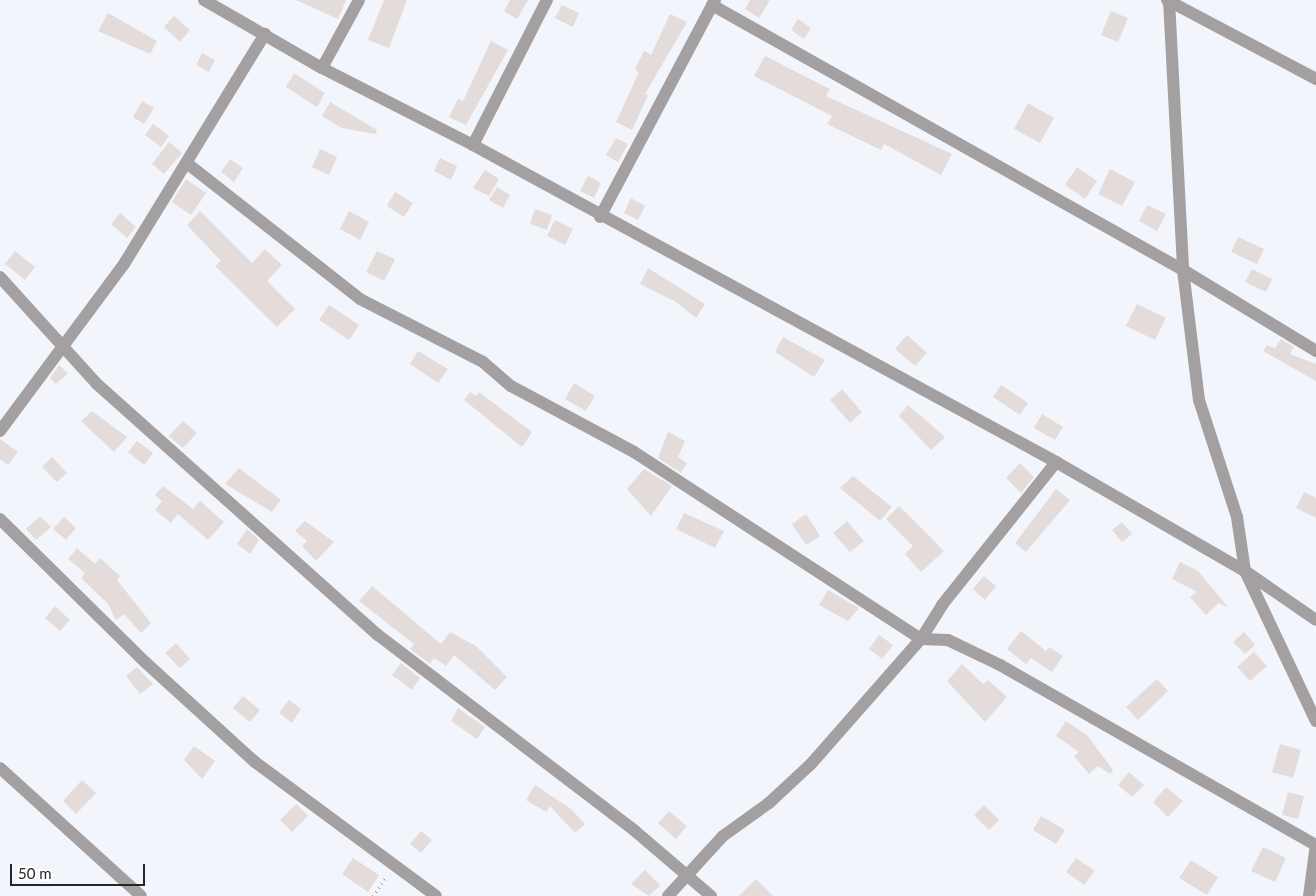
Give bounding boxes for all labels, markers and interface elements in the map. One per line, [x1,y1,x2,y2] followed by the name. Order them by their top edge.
[12,854,148,886] scale bar
[18,864,52,882] text: 50 m

